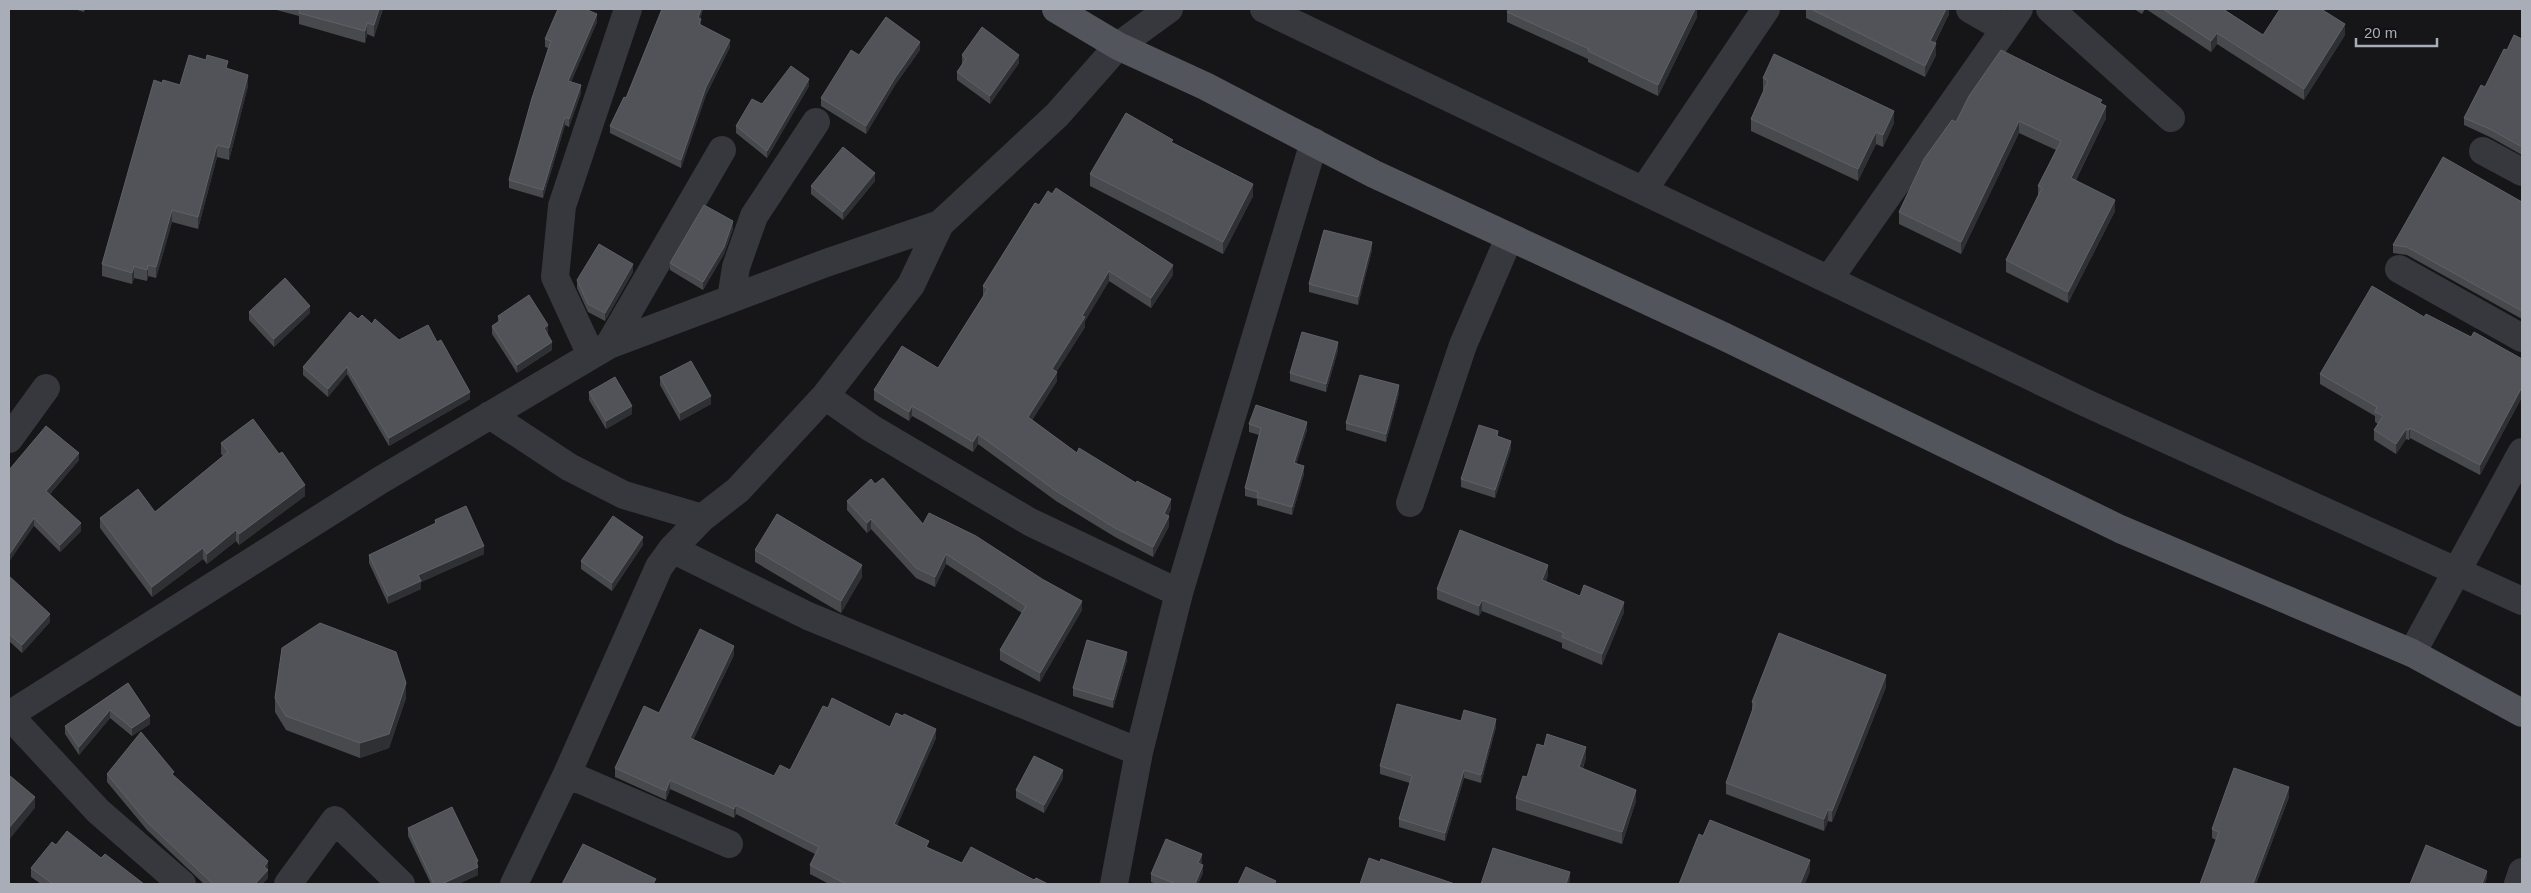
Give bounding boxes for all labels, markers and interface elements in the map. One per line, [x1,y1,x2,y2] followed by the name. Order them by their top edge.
[2356,15,2437,47] scale bar
[2364,24,2397,41] text: 20 m

